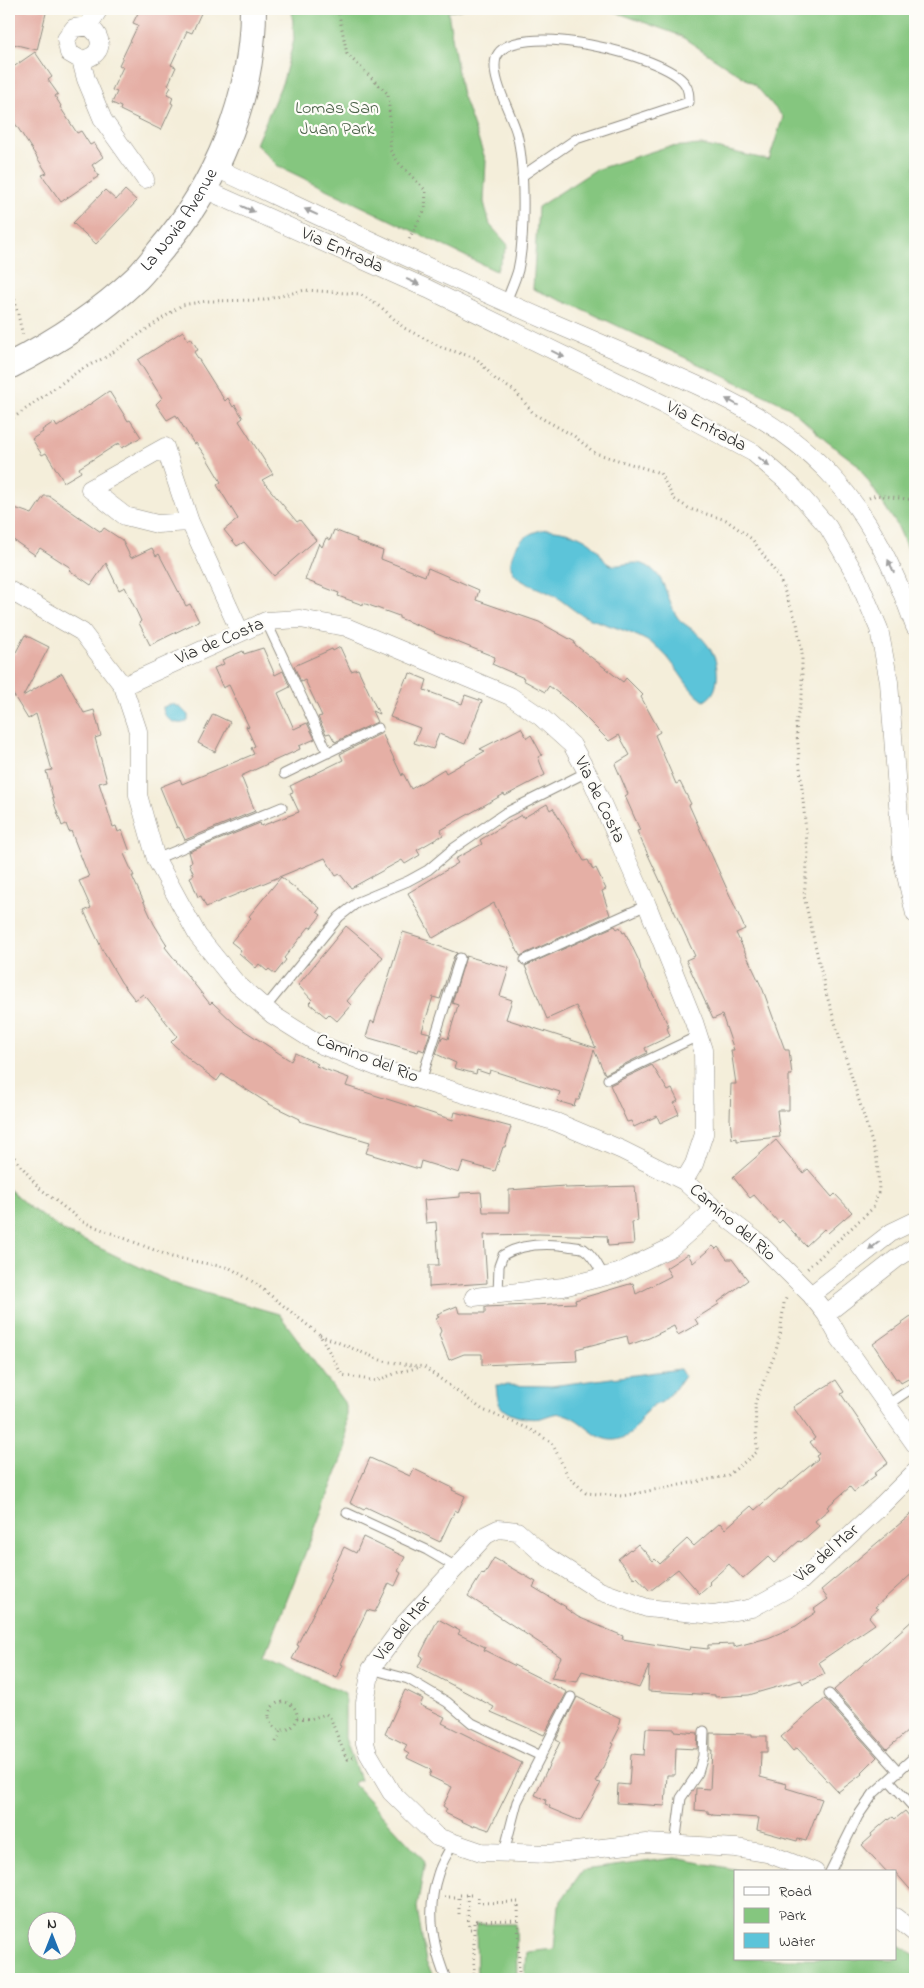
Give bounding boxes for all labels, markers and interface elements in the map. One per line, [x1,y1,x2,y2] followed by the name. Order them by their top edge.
[295,96,379,143] park label: Lomas San Juan Park
[135,164,226,278] street label: La Novia Avenue
[241,205,255,213] one-way arrow
[304,208,318,216] one-way arrow
[296,221,387,281] street label: Via Entrada
[406,279,420,287] one-way arrow
[551,350,566,358] one-way arrow
[660,394,751,459] street label: Via Entrada
[725,398,740,406] one-way arrow
[757,456,770,467] one-way arrow
[887,559,895,573] one-way arrow
[171,612,268,673] street label: Via de Costa
[566,751,631,848] street label: Via de Costa
[312,1028,422,1090] street label: Camino del Rio
[683,1178,781,1268] street label: Camino del Rio
[867,1241,881,1251] one-way arrow
[788,1518,866,1590] street label: Via del Mar
[367,1590,438,1669] street label: Via del Mar
[734,1870,896,1960] legend
[779,1881,812,1903] text: Road
[779,1905,807,1927] text: Park
[28,1910,78,1960] north arrow
[47,1914,57,1935] text: N
[779,1931,815,1953] text: Water

